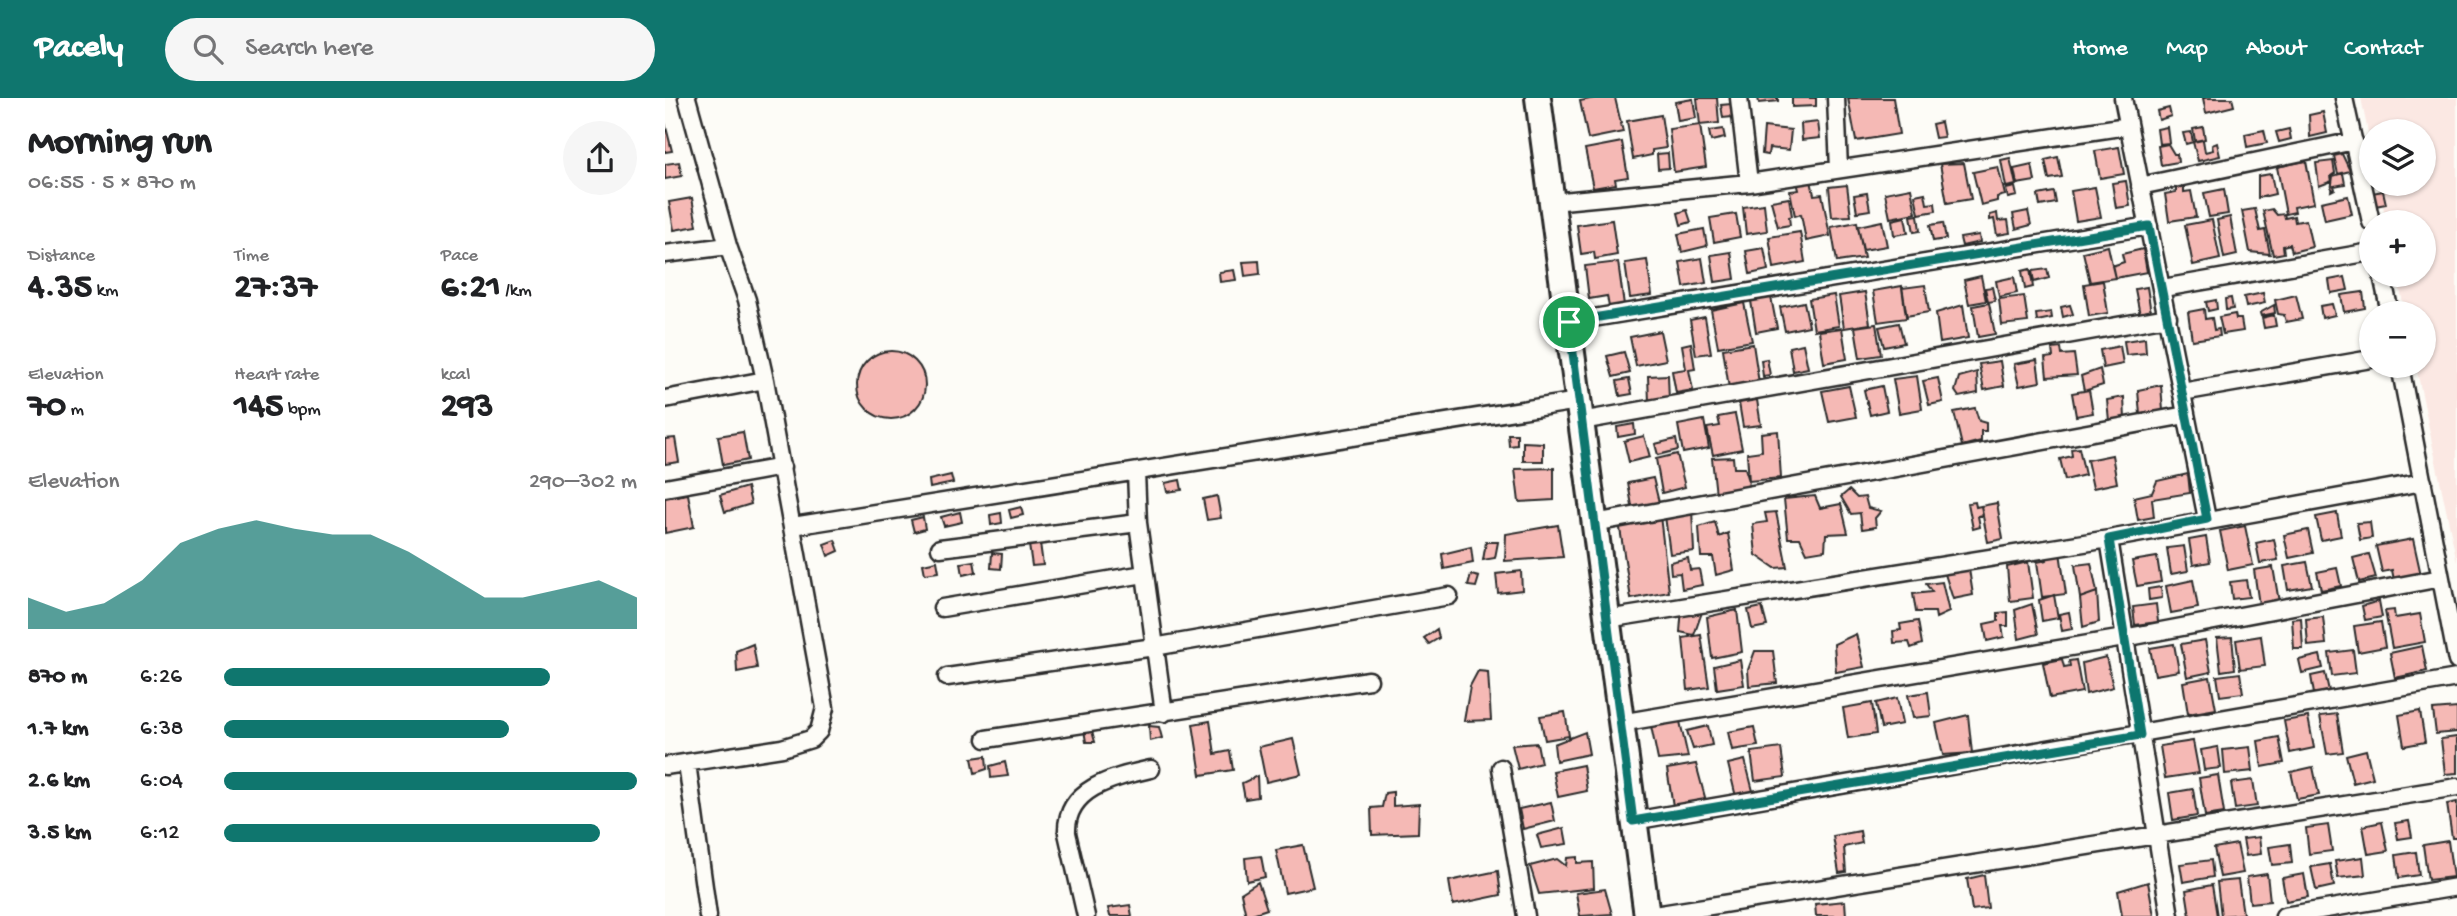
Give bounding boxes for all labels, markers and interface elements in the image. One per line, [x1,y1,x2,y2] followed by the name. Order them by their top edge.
[165,18,655,81] search box
[35,30,123,68] text: Pacely
[189,30,227,68] icon: search
[245,34,373,65] text: Search here
[2072,35,2128,64] text: Home
[2166,35,2208,64] text: Map
[2246,35,2306,64] text: About
[2344,35,2422,64] text: Contact
[2359,119,2436,378] map controls
[2359,119,2436,196] button: layers
[563,121,637,195] button: share
[28,122,212,166] text: Morning run
[28,170,196,197] text: 06:55 · 5 × 870 m
[2359,210,2436,287] button: +
[28,245,95,268] text: Distance
[234,245,269,268] text: Time
[441,245,478,268] text: Pace
[28,268,92,309] text: 4.35
[234,268,317,309] text: 27:37
[441,268,501,309] text: 6:21
[92,280,119,303] text: km
[501,280,532,303] text: /km
[1539,292,1599,352] pin
[2359,301,2436,378] button: −
[1550,303,1588,341] icon: arrive
[28,364,104,387] text: Elevation
[234,364,319,387] text: Heart rate
[441,364,470,387] text: kcal
[28,387,66,428] text: 70
[234,387,283,428] text: 145
[441,387,494,428] text: 293
[66,399,84,422] text: m
[283,399,321,422] text: bpm
[28,469,119,496] text: Elevation
[529,469,637,496] text: 290–302 m
[28,664,87,691] text: 870 m
[140,664,182,691] text: 6:26
[28,716,89,743] text: 1.7 km
[140,716,183,743] text: 6:38
[28,768,90,795] text: 2.6 km
[140,768,183,795] text: 6:04
[28,820,91,847] text: 3.5 km
[140,820,179,847] text: 6:12

